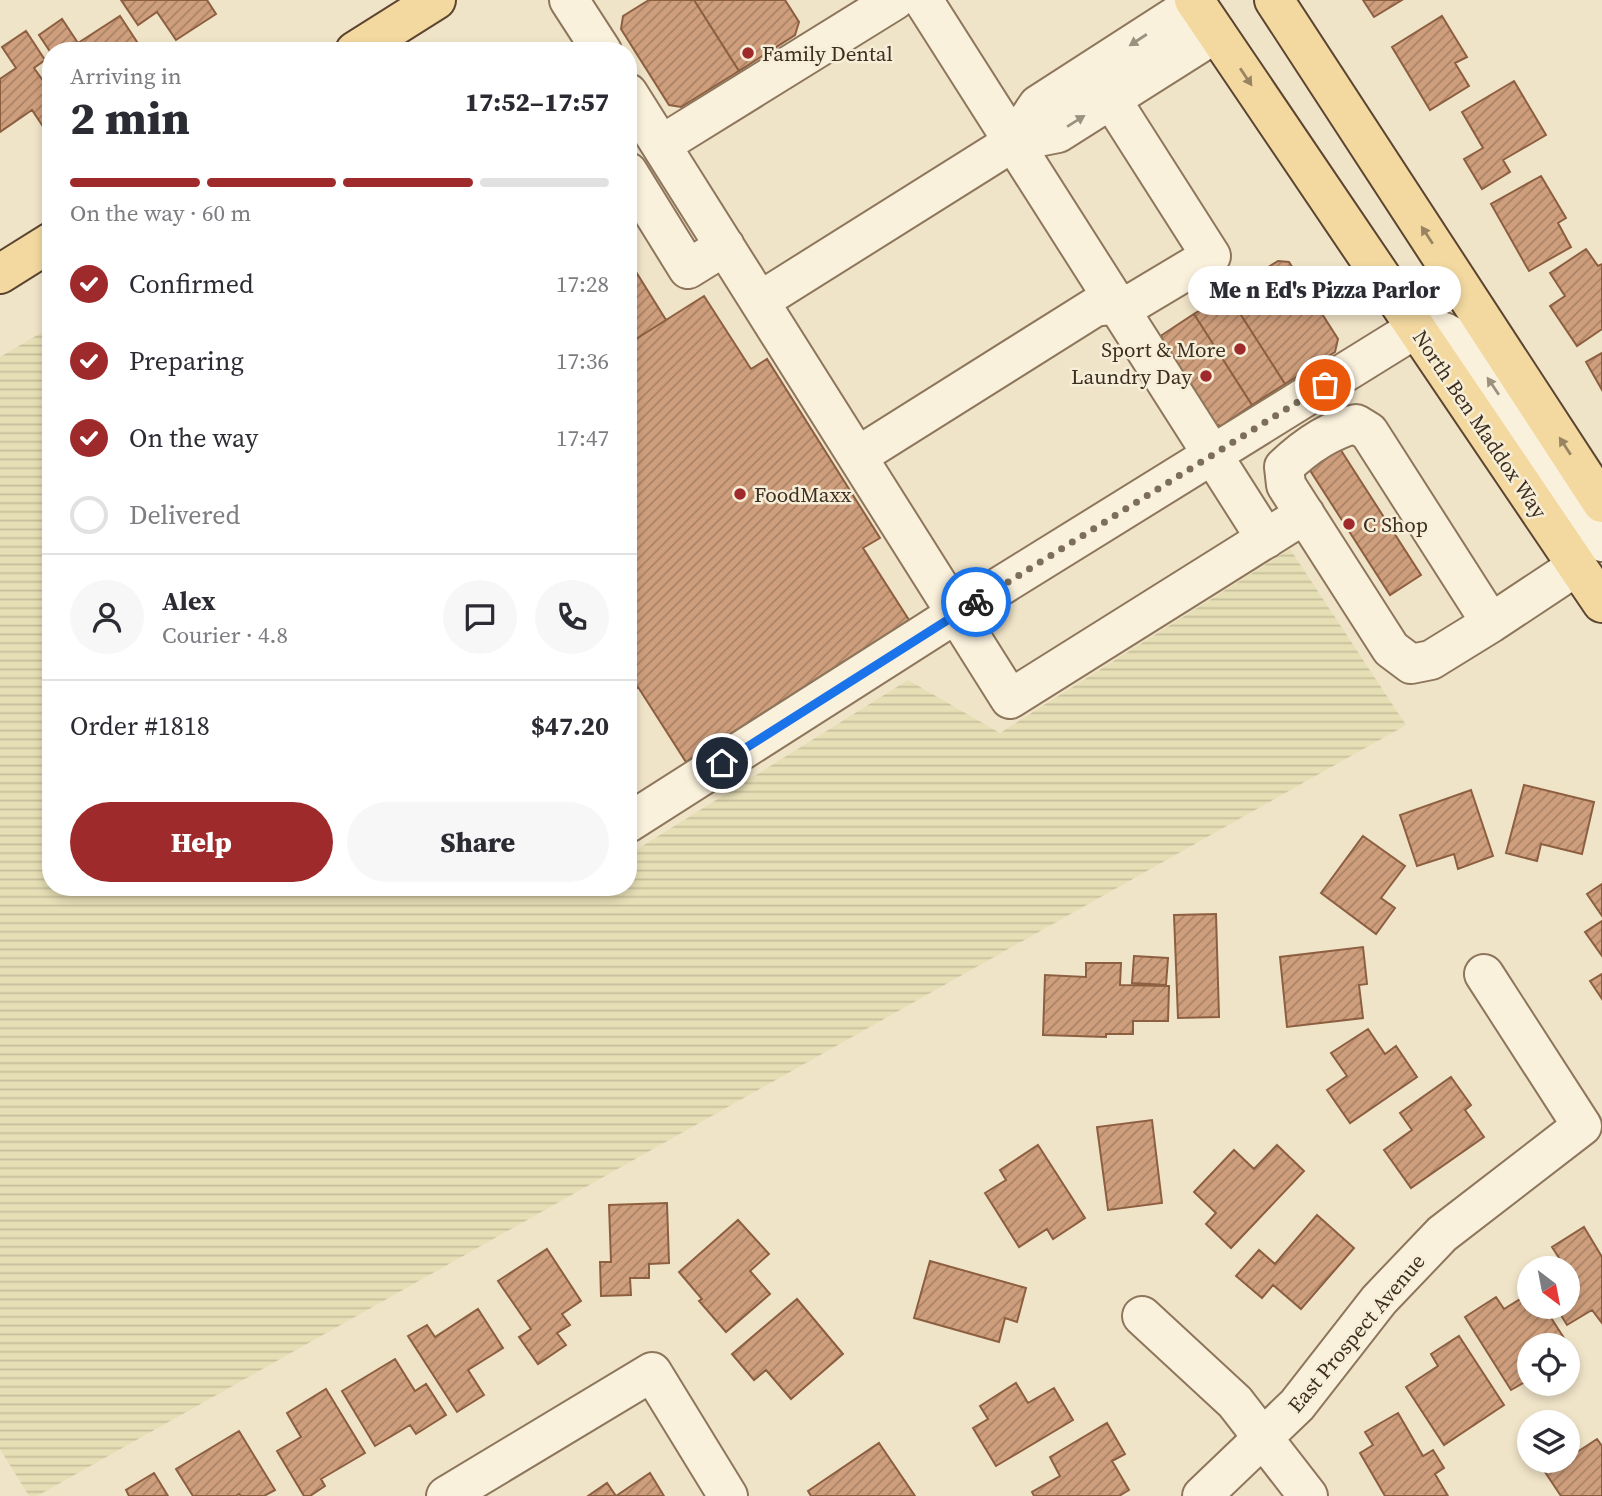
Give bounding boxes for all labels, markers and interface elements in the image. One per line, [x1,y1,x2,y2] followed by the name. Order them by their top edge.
[1129,33,1148,46] one-way arrow
[762,39,893,68] place label: Family Dental
[740,45,756,61] marker: Family Dental
[70,60,182,92] text: Arriving in
[1239,67,1252,87] one-way arrow
[465,84,609,120] text: 17:52–17:57
[70,86,190,149] text: 2 min
[1067,114,1086,127] one-way arrow
[70,197,251,229] text: On the way · 60 m
[1420,226,1434,244] one-way arrow
[70,265,108,303] icon: check
[129,266,254,302] text: Confirmed
[1188,266,1462,315] callout: Me n Ed's Pizza Parlor
[556,268,609,300] text: 17:28
[1209,274,1440,306] text: Me n Ed's Pizza Parlor
[1406,324,1554,524] street label: North Ben Maddox Way
[1101,335,1226,364] place label: Sport & More
[1232,341,1248,357] marker: Sport & More
[70,342,108,380] icon: check
[129,343,244,379] text: Preparing
[556,345,609,377] text: 17:36
[1295,355,1355,415] pin
[1071,362,1192,391] place label: Laundry Day
[1306,366,1344,404] icon: bag
[1198,368,1214,384] marker: Laundry Day
[1486,377,1500,395] one-way arrow
[70,419,108,457] icon: check
[129,420,258,456] text: On the way
[556,422,609,454] text: 17:47
[1558,436,1571,456] one-way arrow
[754,480,852,509] place label: FoodMaxx
[732,486,748,502] marker: FoodMaxx
[129,497,240,533] text: Delivered
[1363,510,1428,539] place label: C Shop
[1341,516,1357,532] marker: C Shop
[941,567,1011,637] courier
[70,580,144,654] button: person
[443,580,517,654] button: chat
[535,580,609,654] button: phone
[162,583,216,619] text: Alex
[957,583,995,621] icon: bike
[162,619,288,651] text: Courier · 4.8
[70,708,210,744] text: Order #1818
[531,708,609,744] text: $47.20
[692,733,752,793] pin
[703,744,741,782] icon: home
[70,802,333,882] button: Help
[347,802,609,882] button: Share
[1281,1247,1431,1419] street label: East Prospect Avenue
[1517,1256,1580,1320] north arrow
[1517,1256,1580,1473] map controls
[1517,1333,1580,1396] button: locate
[1517,1410,1580,1473] button: layers

